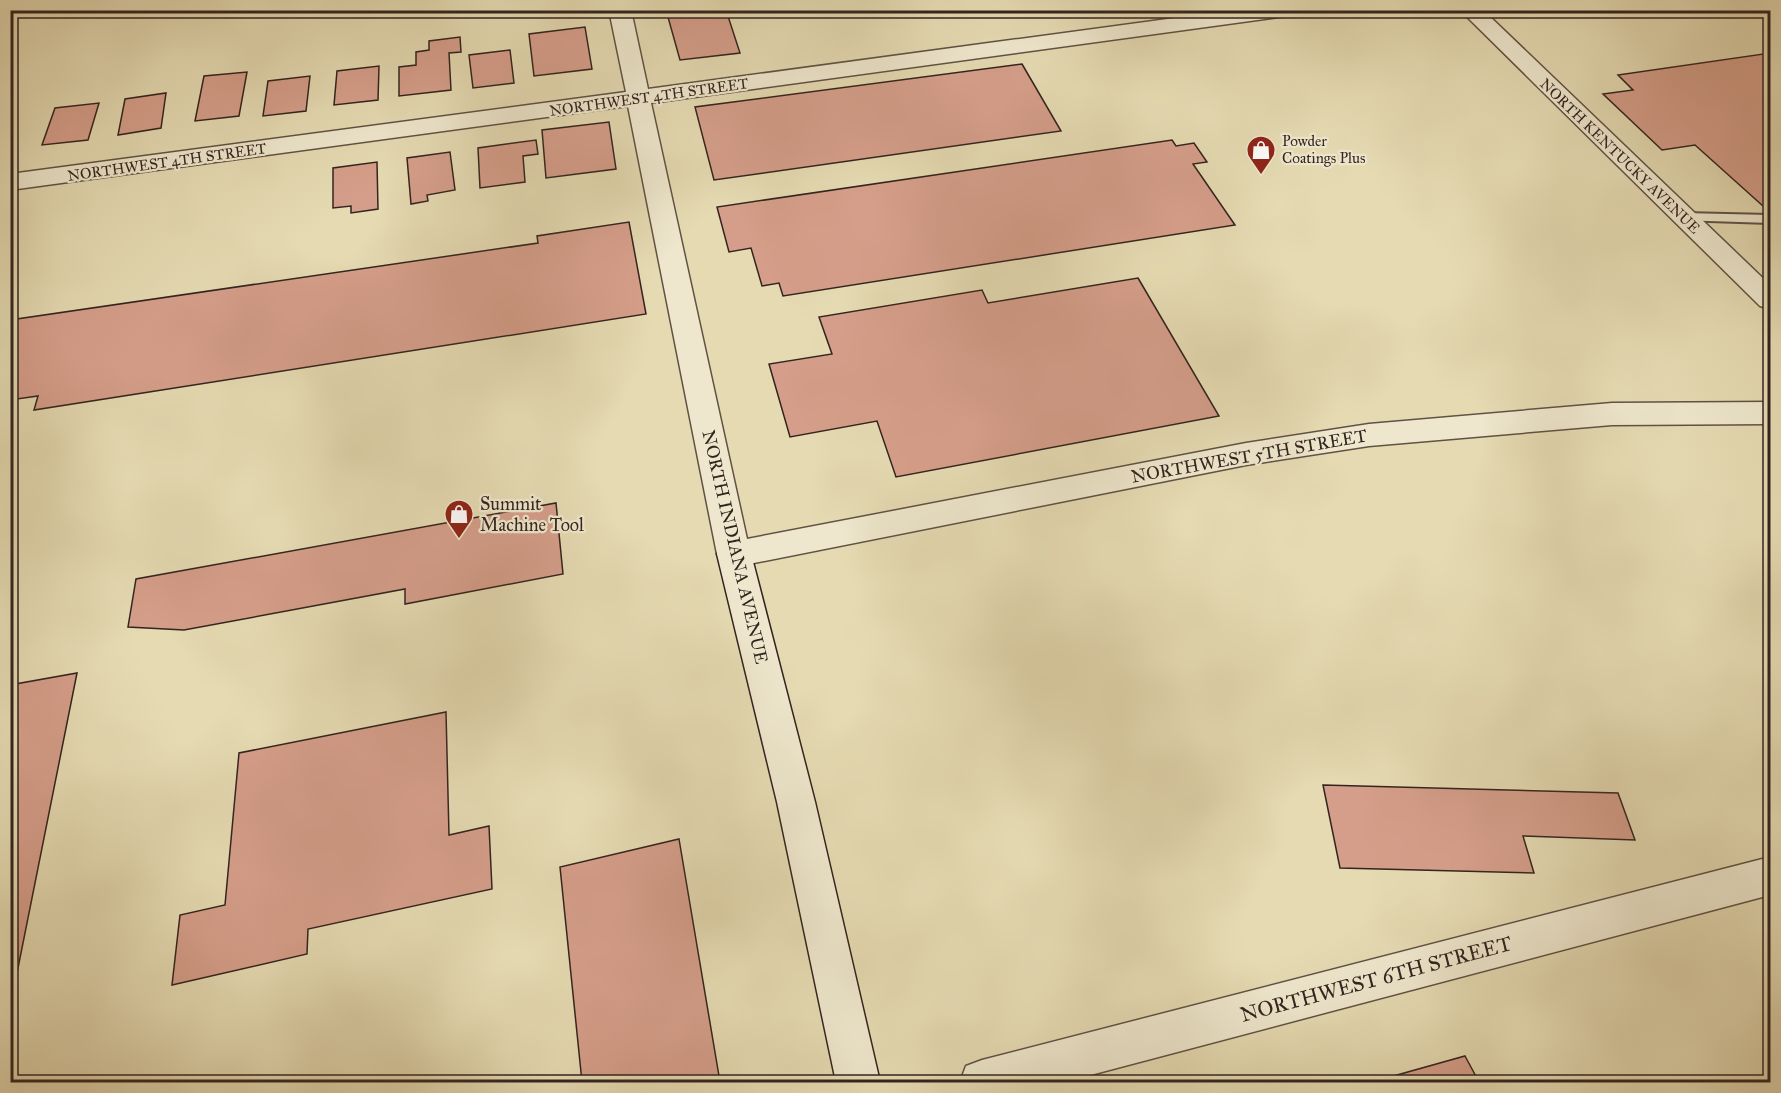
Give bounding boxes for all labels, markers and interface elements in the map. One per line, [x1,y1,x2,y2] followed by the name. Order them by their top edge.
[548,74,750,120] street label: NORTHWEST 4TH STREET
[1536,75,1704,238] street label: NORTH KENTUCKY AVENUE
[1282,132,1366,167] place label: Powder Coatings Plus
[1245,134,1277,176] shop icon: Powder Coatings Plus
[66,139,268,185] street label: NORTHWEST 4TH STREET
[1129,424,1369,488] street label: NORTHWEST 5TH STREET
[697,428,773,666] street label: NORTH INDIANA AVENUE
[480,493,584,536] place label: Summit Machine Tool
[443,498,475,540] shop icon: Summit Machine Tool
[1237,930,1515,1028] street label: NORTHWEST 6TH STREET

